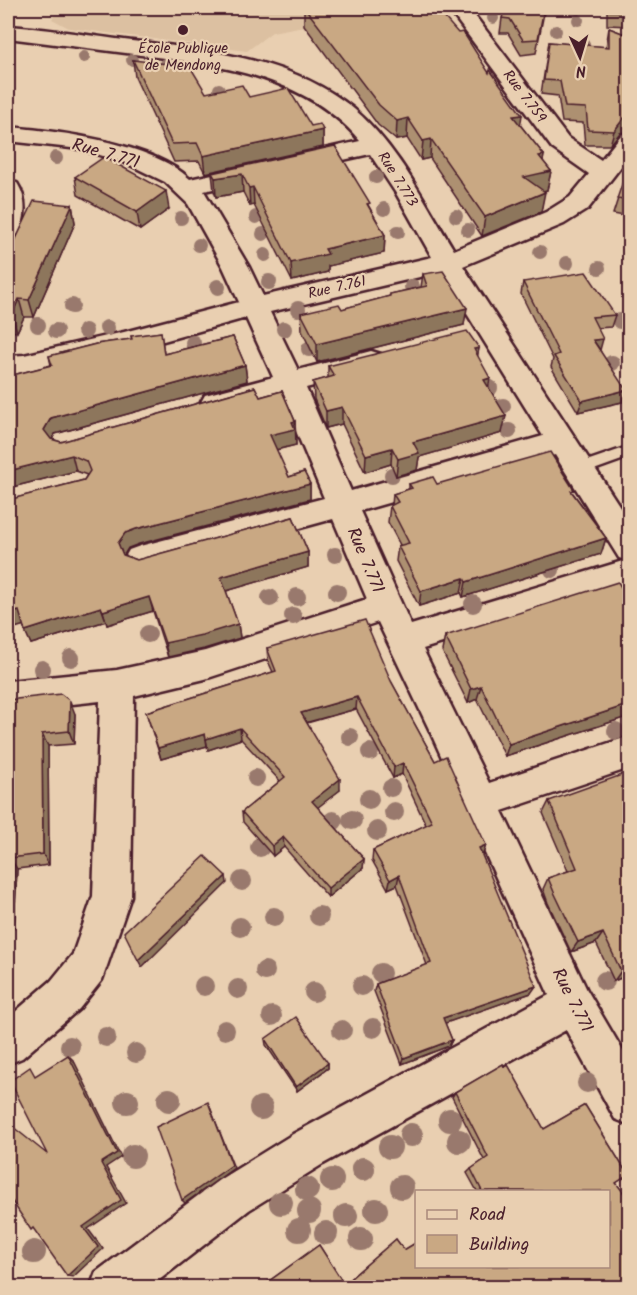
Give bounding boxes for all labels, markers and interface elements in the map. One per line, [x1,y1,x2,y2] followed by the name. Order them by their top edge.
[176,23,190,37] marker: École Publique de Mendong
[550,27,610,87] north arrow
[138,37,228,78] place label: École Publique de Mendong
[575,58,587,83] text: N
[496,65,553,129] street label: Rue 7.759
[68,131,143,178] street label: Rue 7.771
[371,147,424,212] street label: Rue 7.773
[306,270,369,306] street label: Rue 7.761
[338,523,392,598] street label: Rue 7.771
[543,963,600,1038] street label: Rue 7.771
[415,1190,610,1268] legend
[469,1201,506,1230] text: Road
[469,1231,529,1260] text: Building

